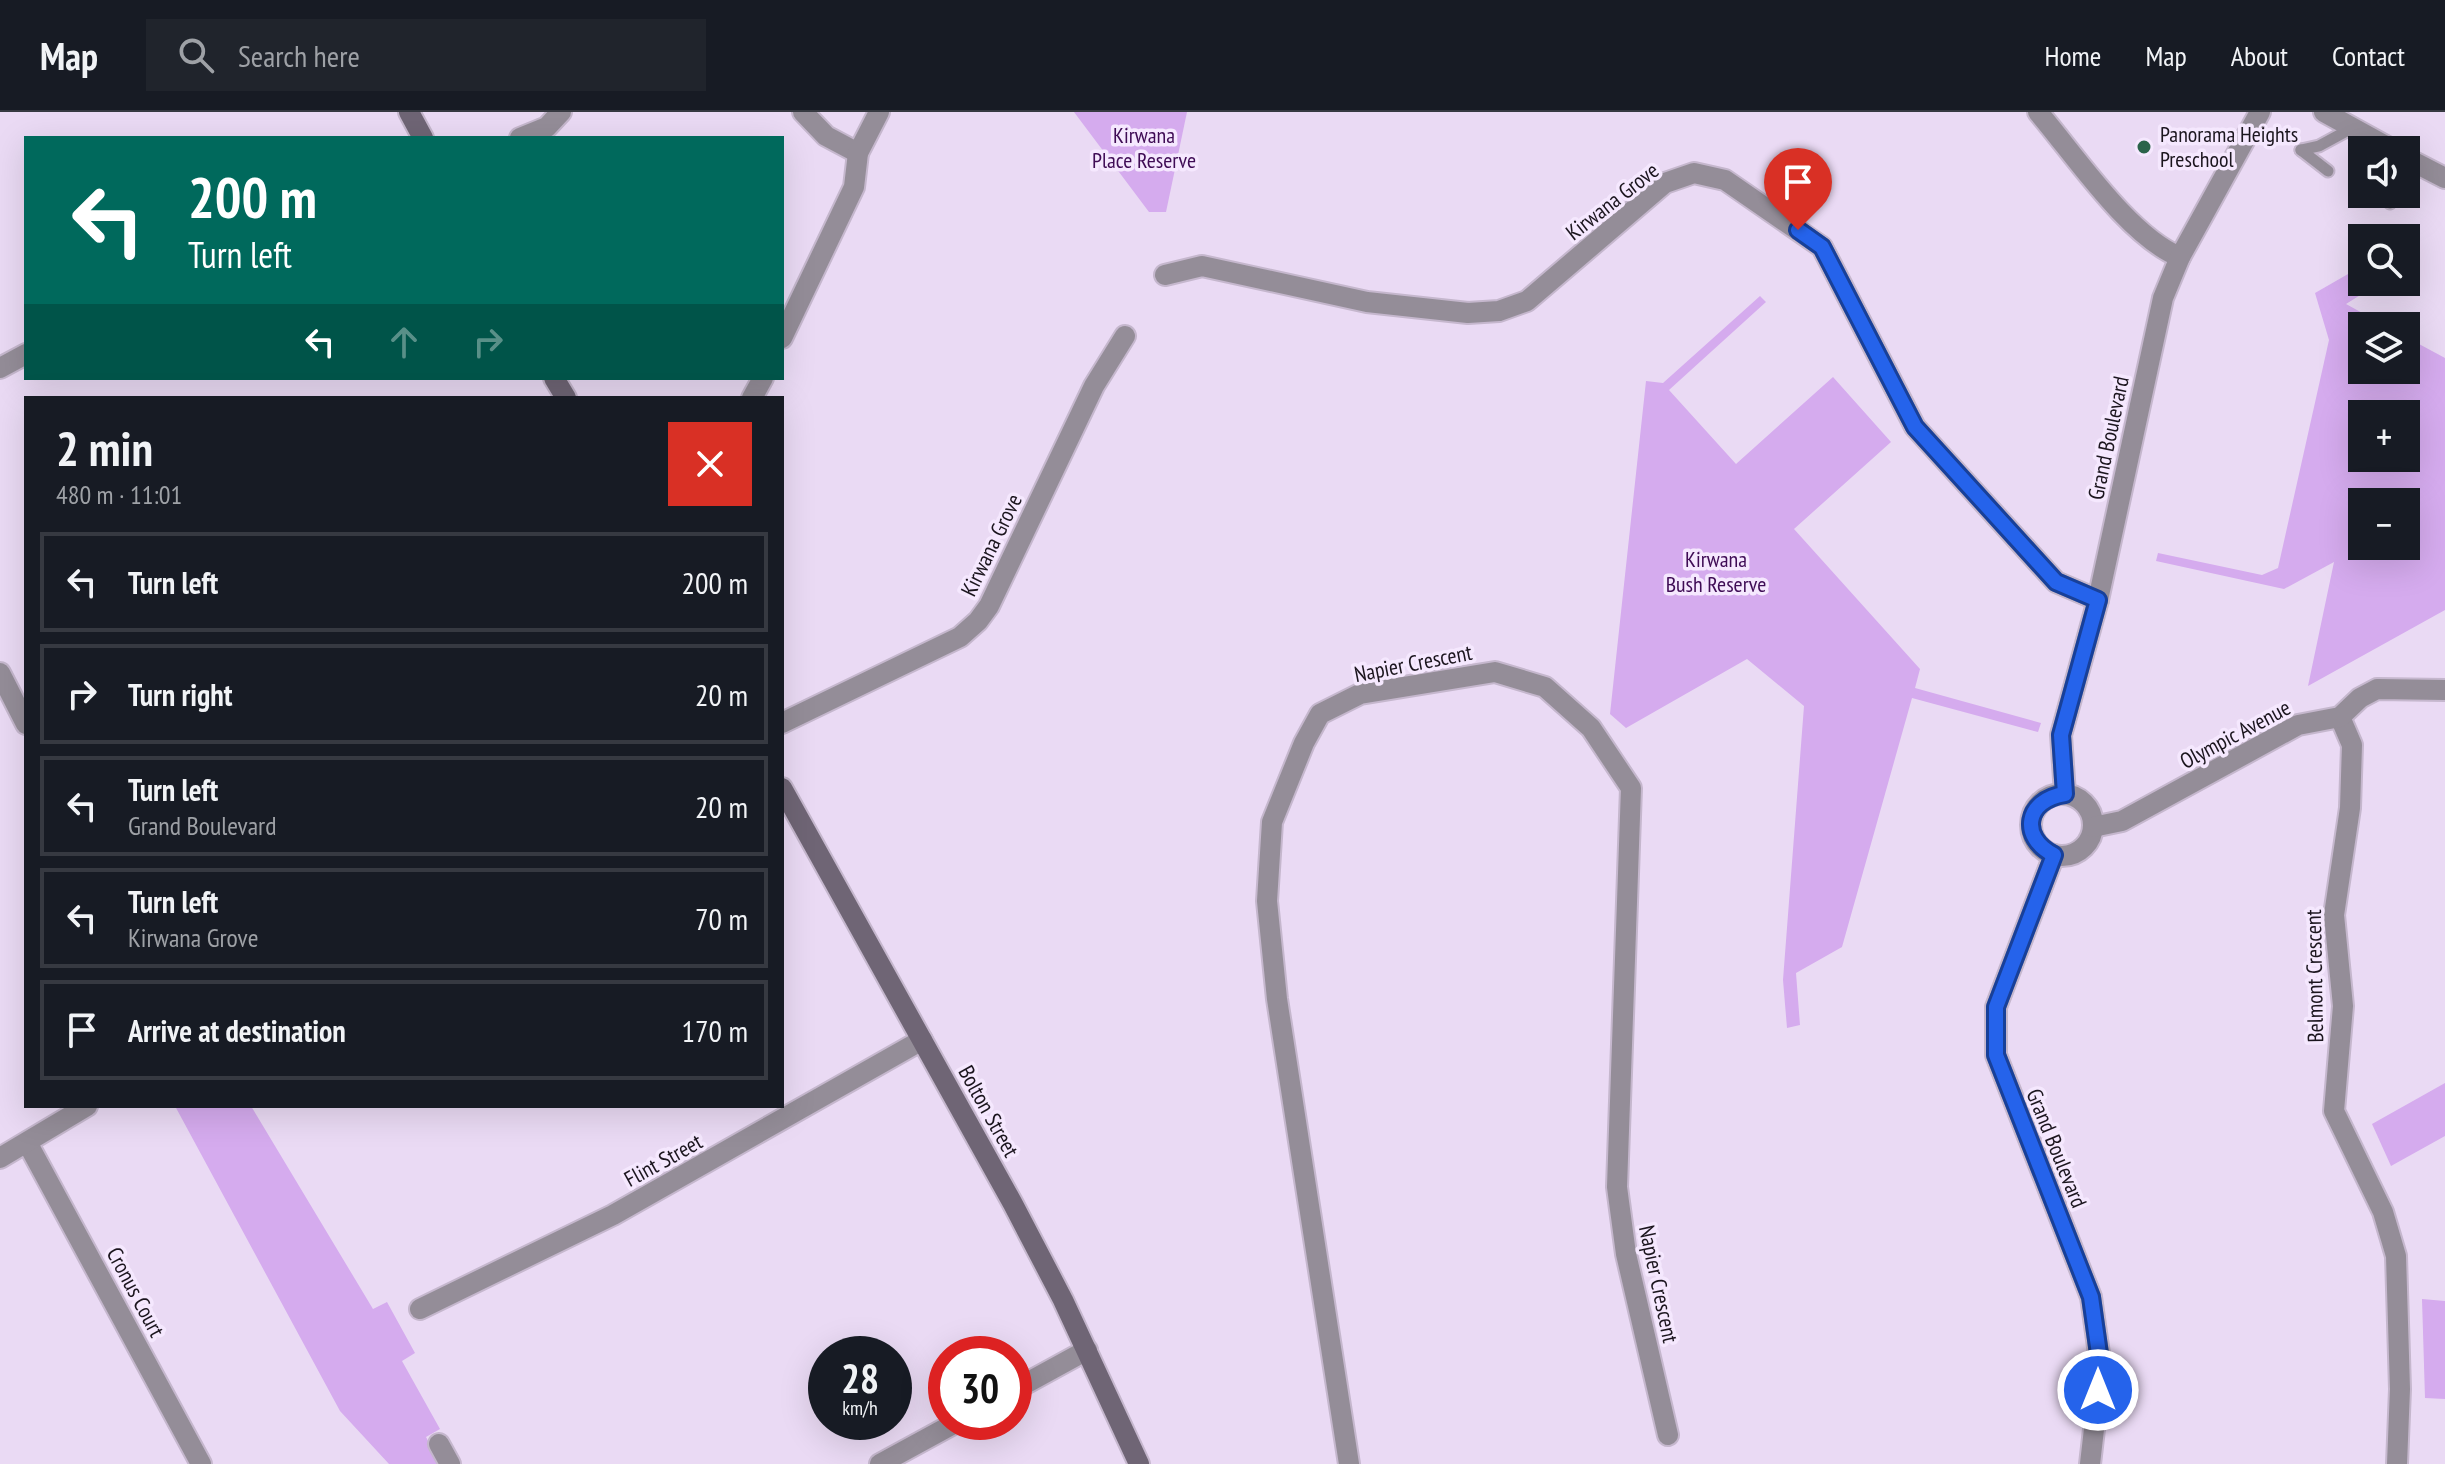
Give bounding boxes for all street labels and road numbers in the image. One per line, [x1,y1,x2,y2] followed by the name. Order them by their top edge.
[1560,156,1664,246] street label: Kirwana Grove
[2081,374,2135,502] street label: Grand Boulevard
[954,489,1028,601] street label: Kirwana Grove
[1352,638,1474,688] street label: Napier Crescent
[2175,693,2295,775] street label: Olympic Avenue
[2299,909,2329,1043] street label: Belmont Crescent
[952,1060,1026,1162] street label: Bolton Street
[2020,1085,2094,1211] street label: Grand Boulevard
[619,1127,707,1193] street label: Flint Street
[1633,1223,1685,1345] street label: Napier Crescent
[101,1242,171,1342] street label: Cronus Court

